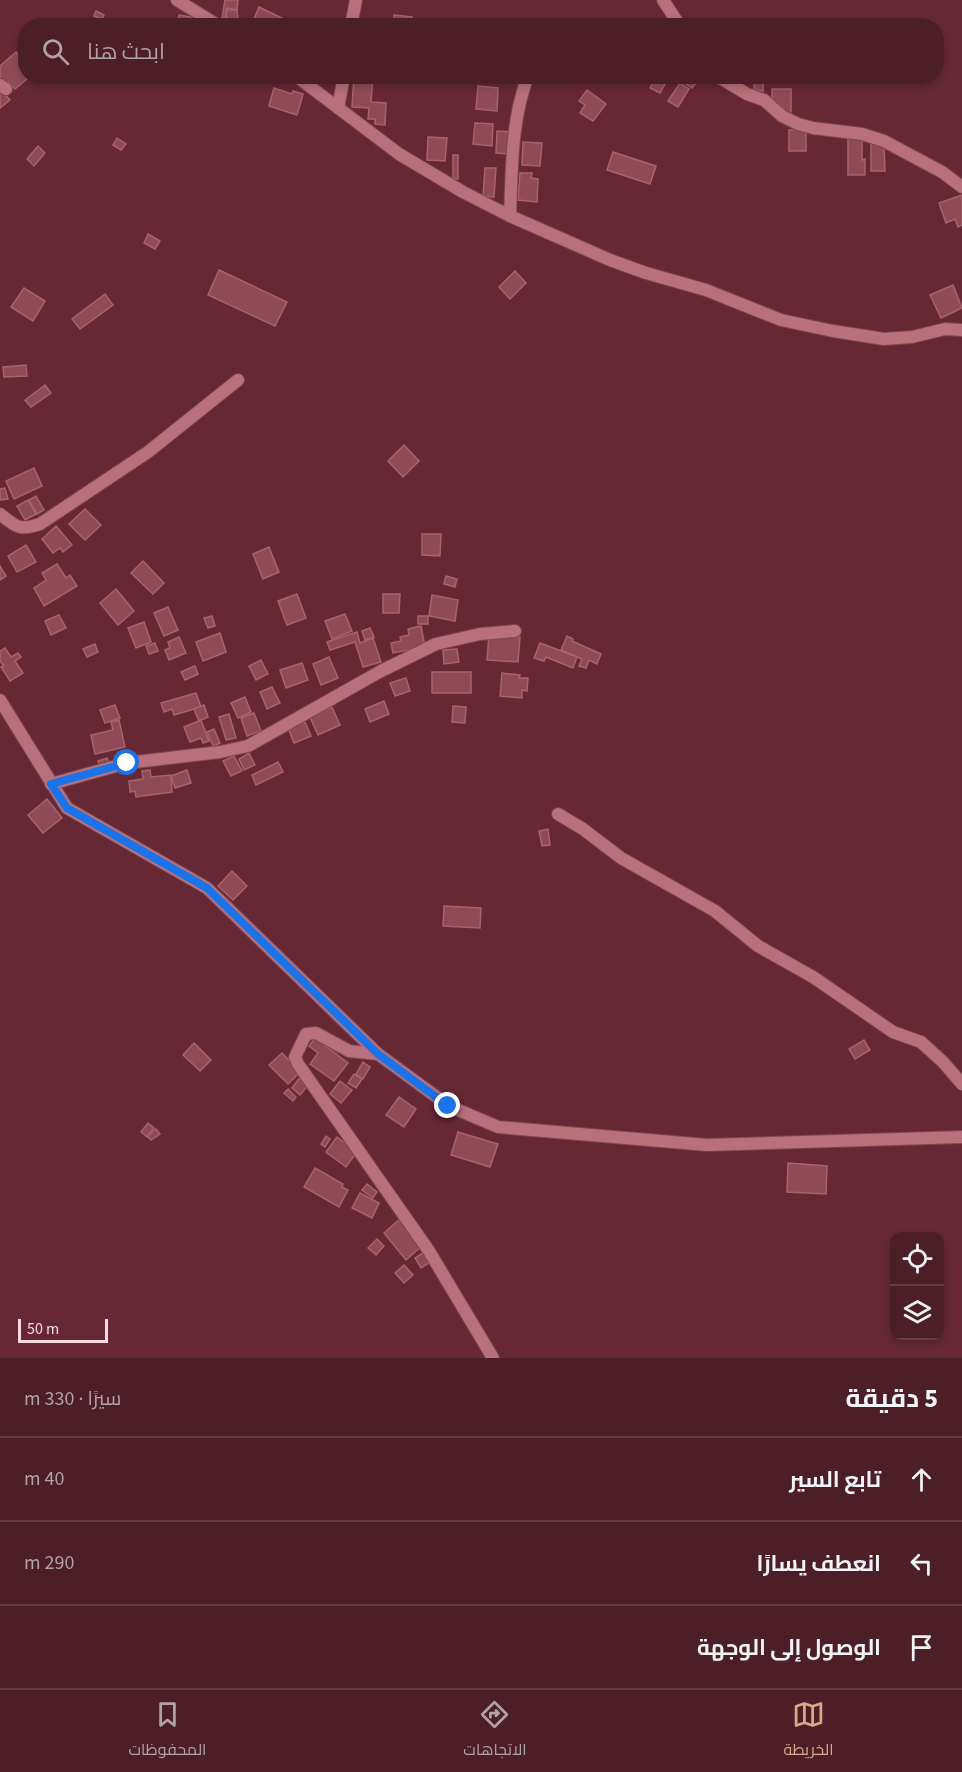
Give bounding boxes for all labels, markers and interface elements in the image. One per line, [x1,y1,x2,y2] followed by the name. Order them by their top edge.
[18,18,944,84] search box
[39,35,72,68] icon: search
[87,36,165,68] text: ابحث هنا
[113,749,139,775] route start
[434,1092,460,1118] route end
[890,1232,944,1340] map controls
[890,1232,944,1286] button: locate
[890,1286,944,1340] button: layers
[18,1316,108,1344] scale bar
[27,1318,59,1340] text: 50 m
[846,1380,938,1417] text: 5 دقيقة
[24,1385,121,1413] text: سيرًا · 330 m
[905,1463,938,1496] icon: ahead
[789,1464,881,1496] text: تابع السير
[24,1465,64,1493] text: 40 m
[905,1547,938,1580] icon: left
[757,1548,881,1580] text: انعطف يسارًا
[24,1549,74,1577] text: 290 m
[905,1631,938,1664] icon: arrive
[697,1632,881,1664] text: الوصول إلى الوجهة
[128,1698,206,1764] tab: المحفوظات
[463,1698,527,1764] tab: الاتجاهات
[784,1698,834,1764] tab: الخريطة

